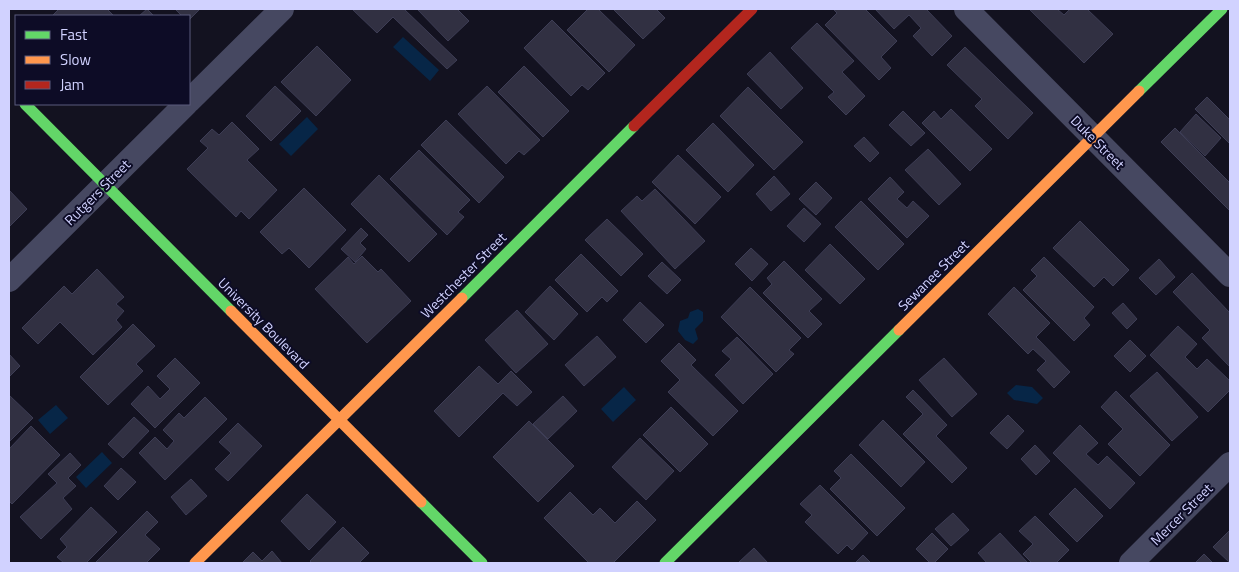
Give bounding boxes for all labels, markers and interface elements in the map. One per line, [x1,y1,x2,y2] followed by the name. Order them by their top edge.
[15,15,190,105] legend
[60,23,88,46] text: Fast
[60,48,91,71] text: Slow
[60,73,84,96] text: Jam
[1066,110,1130,174] street label: Duke Street
[59,154,135,230] street label: Rutgers Street
[415,227,511,323] street label: Westchester Street
[893,235,973,315] street label: Sewanee Street
[214,273,314,373] street label: University Boulevard
[1145,478,1217,550] street label: Mercer Street

